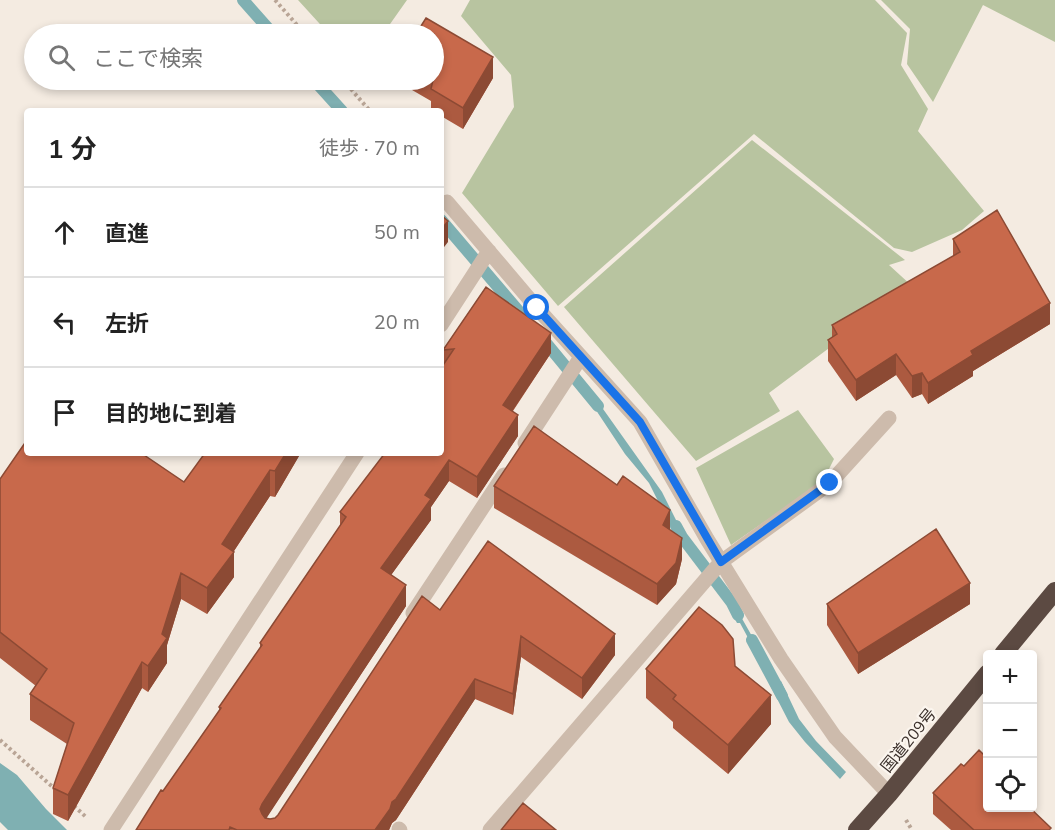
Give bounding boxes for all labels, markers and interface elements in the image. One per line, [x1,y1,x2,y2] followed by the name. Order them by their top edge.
[24,24,444,90] search box
[45,41,78,74] icon: search
[93,44,203,74] text: ここで検索
[48,132,97,167] text: 1 分
[319,135,420,162] text: 徒歩 · 70 m
[48,216,81,249] icon: ahead
[105,219,149,249] text: 直進
[374,219,420,246] text: 50 m
[523,294,549,320] route start
[48,306,81,339] icon: left
[105,309,149,339] text: 左折
[374,309,420,336] text: 20 m
[48,396,81,429] icon: arrive
[105,399,237,429] text: 目的地に到着
[816,469,842,495] route end
[983,650,1037,812] map controls
[983,650,1037,704] button: +
[876,704,941,777] street label: 国道209号
[983,704,1037,758] button: −
[983,758,1037,812] button: locate

